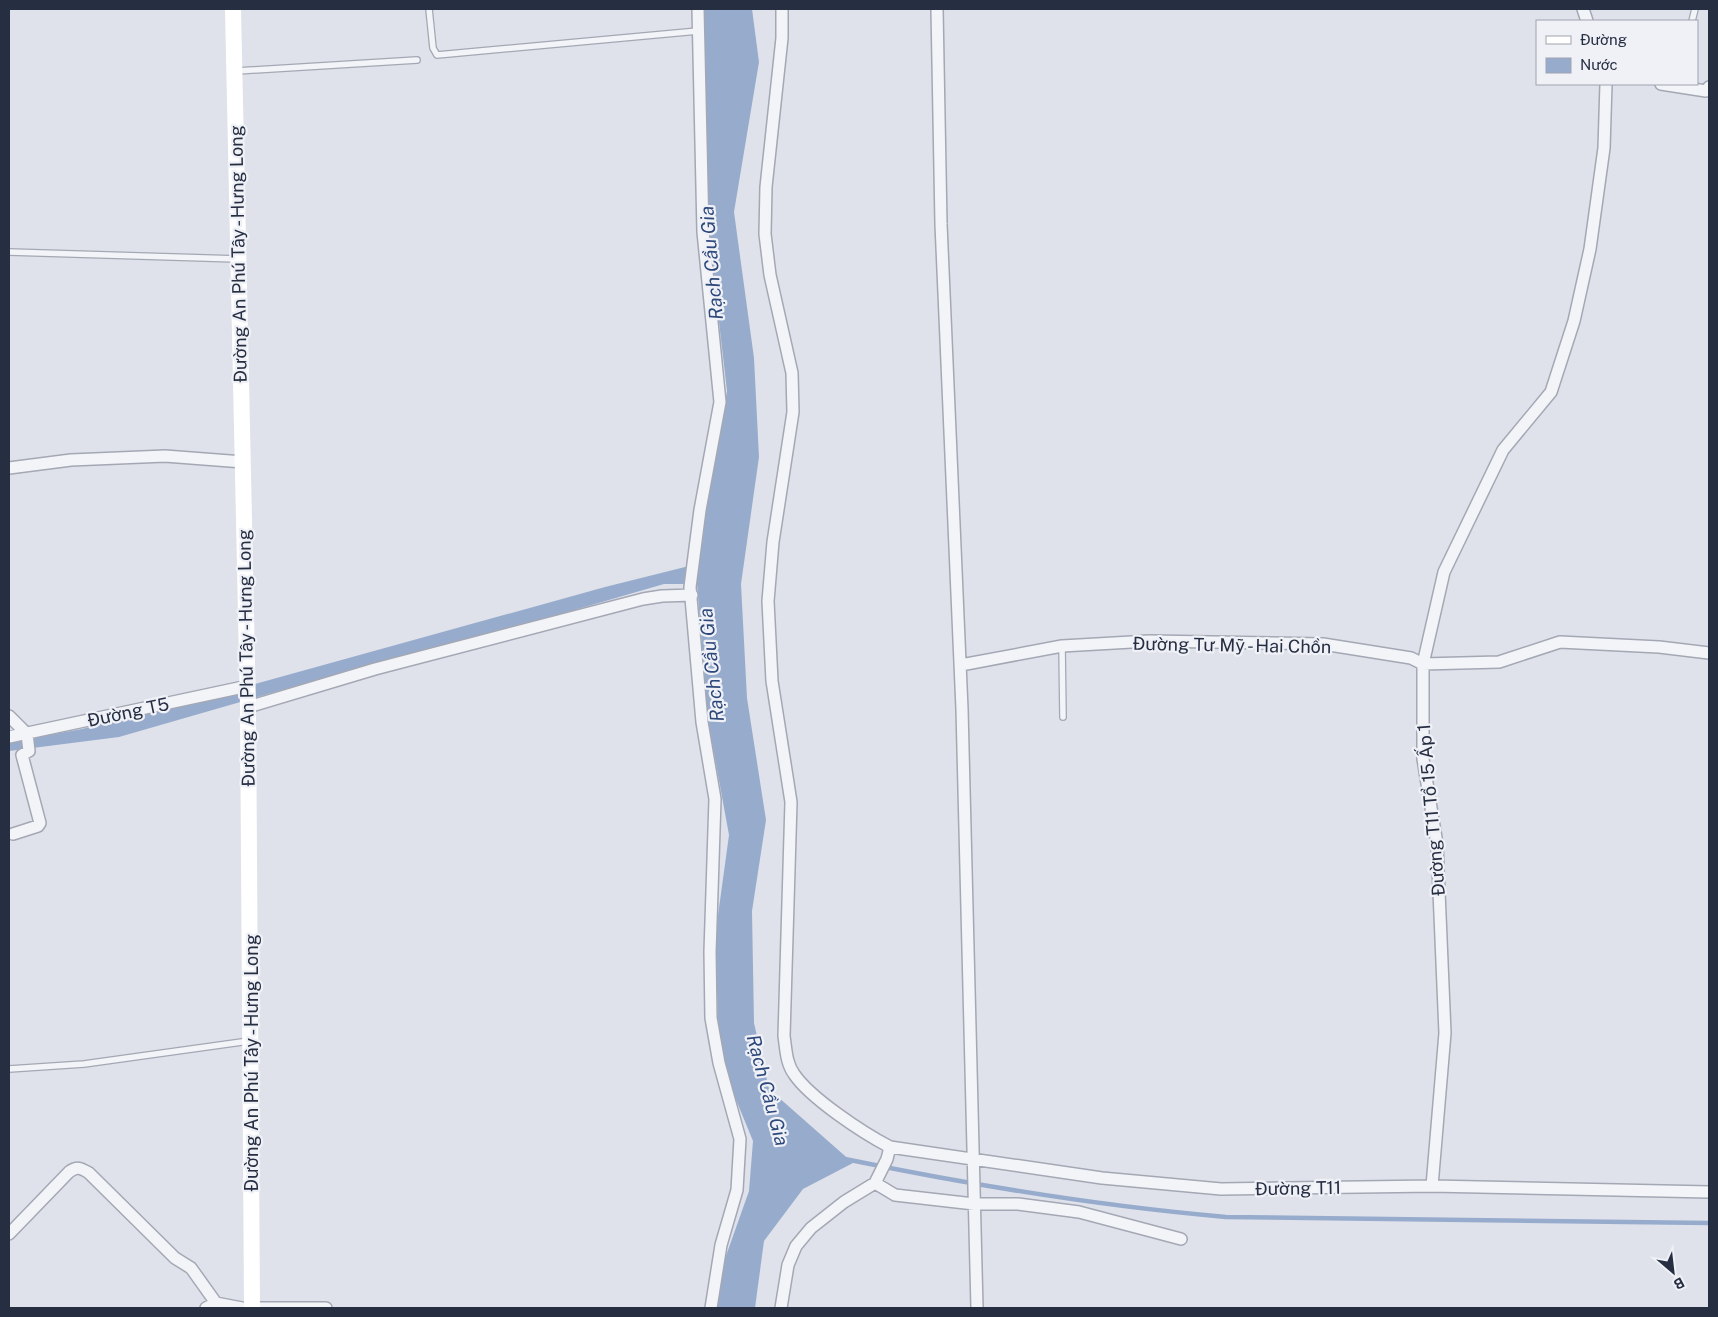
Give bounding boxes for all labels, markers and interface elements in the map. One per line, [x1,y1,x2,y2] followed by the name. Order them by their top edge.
[1536,20,1698,85] legend
[1580,31,1627,48] text: Đường
[1580,56,1618,73] text: Nước
[225,125,251,383] street label: Đường An Phú Tây - Hưng Long
[695,205,727,321] water label: Rạch Cầu Gia
[233,529,259,787] street label: Đường An Phú Tây - Hưng Long
[694,607,728,723] water label: Rạch Cầu Gia
[1133,633,1331,657] street label: Đường Tư Mỹ - Hai Chồn
[85,693,171,731] street label: Đường T5
[1410,723,1449,897] street label: Đường T11 Tổ 15 Ấp 1
[241,934,262,1192] street label: Đường An Phú Tây - Hưng Long
[743,1032,793,1148] water label: Rạch Cầu Gia
[1255,1177,1341,1199] street label: Đường T11
[1648,1247,1698,1297] north arrow
[1671,1274,1687,1293] text: B

